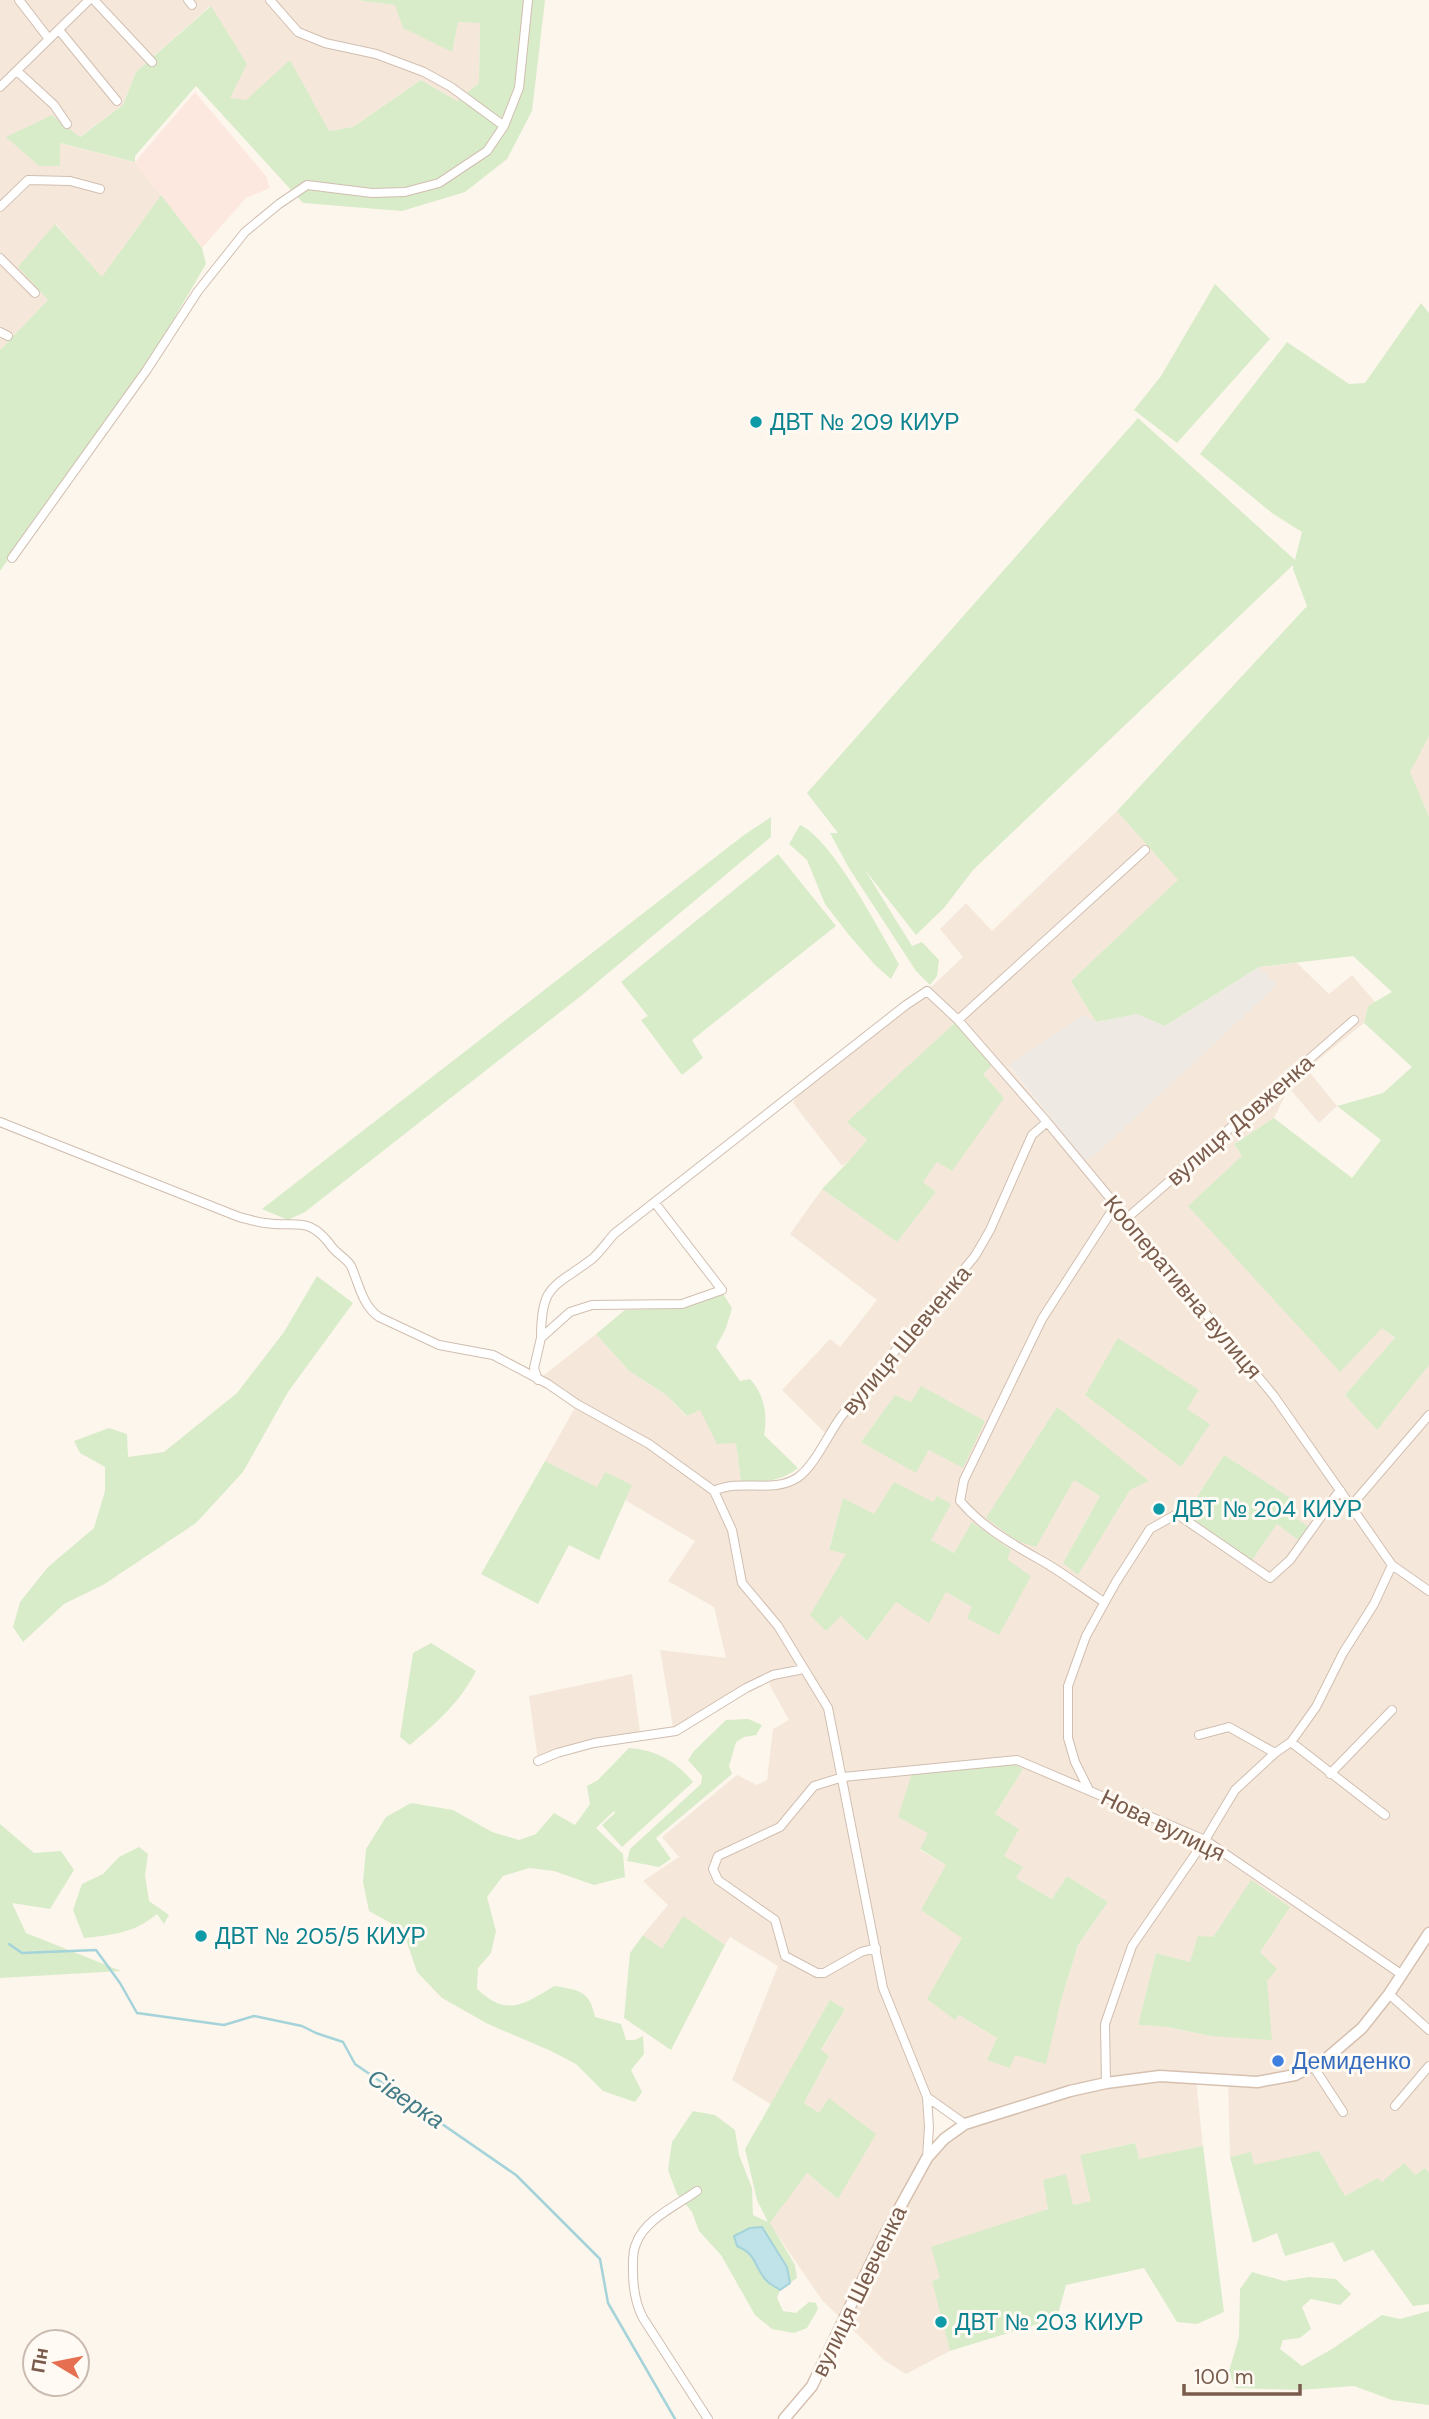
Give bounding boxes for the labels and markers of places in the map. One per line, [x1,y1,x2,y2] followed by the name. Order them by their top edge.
[770,407,960,437] place label: ДВТ № 209 КИУР
[748,414,764,430] marker: ДВТ № 209 КИУР
[1173,1494,1362,1524] place label: ДВТ № 204 КИУР
[1151,1501,1167,1517] marker: ДВТ № 204 КИУР
[215,1921,426,1951] place label: ДВТ № 205/5 КИУР
[193,1928,209,1944] marker: ДВТ № 205/5 КИУР
[1292,2046,1411,2076] place label: Демиденко
[1270,2053,1286,2069] marker: Демиденко
[955,2307,1144,2337] place label: ДВТ № 203 КИУР
[933,2314,949,2330] marker: ДВТ № 203 КИУР

